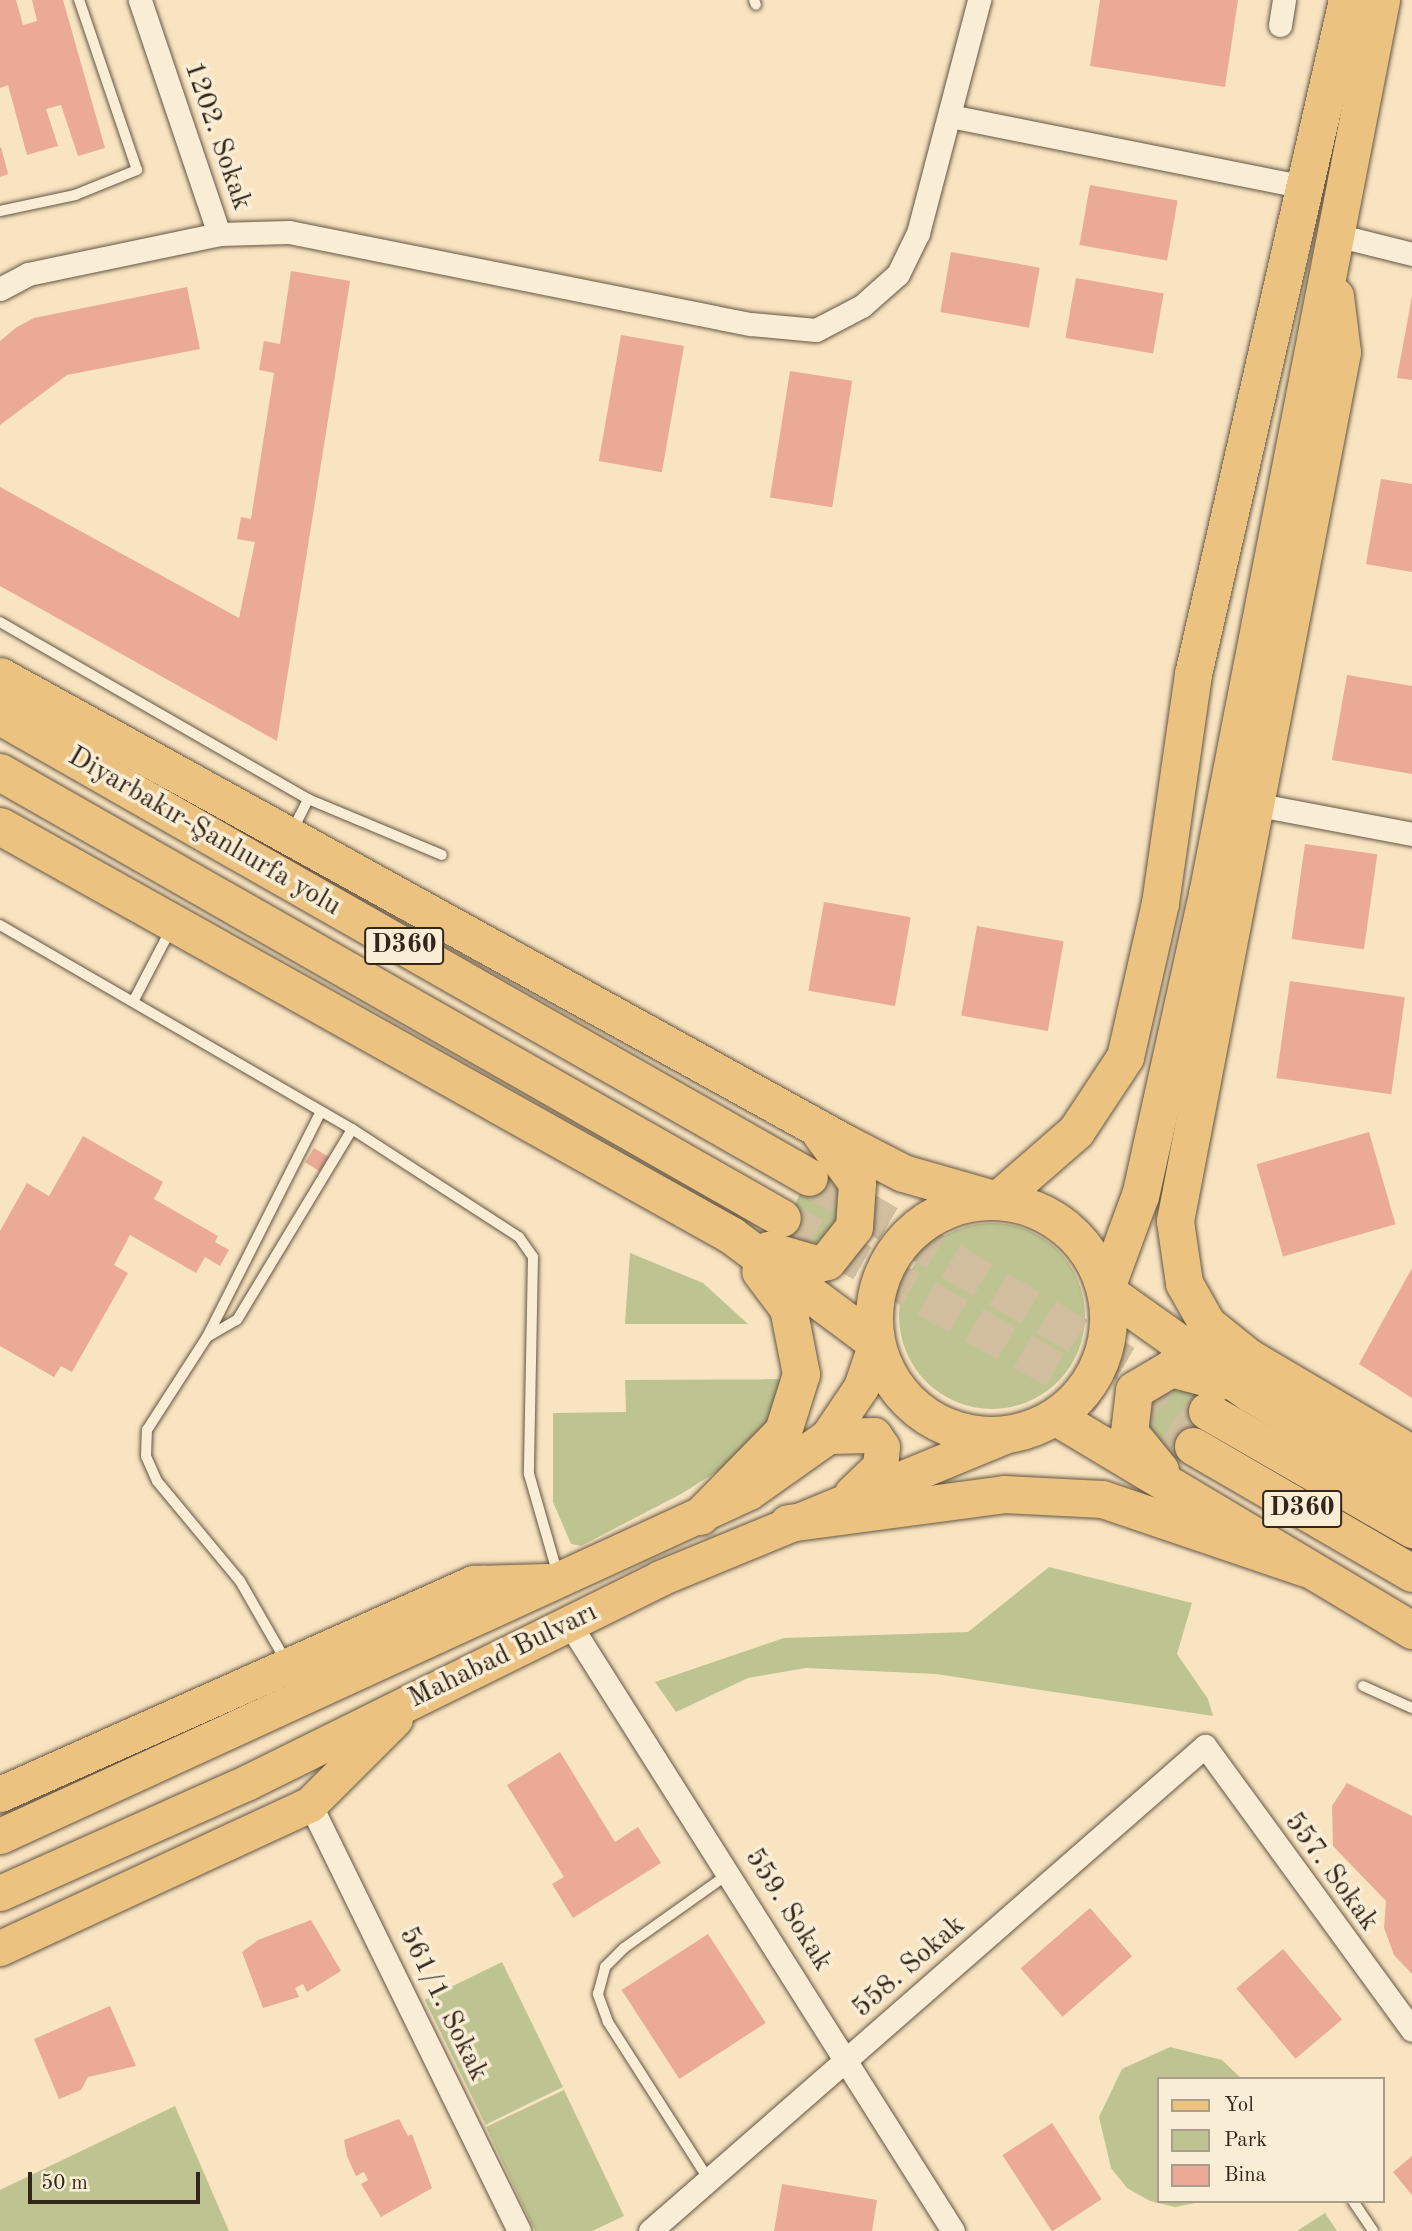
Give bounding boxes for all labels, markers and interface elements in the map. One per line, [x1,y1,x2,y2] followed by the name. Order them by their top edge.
[176,57,258,215] street label: 1202. Sokak
[62,740,346,924] street label: Diyarbakır-Şanlıurfa yolu
[364,923,444,968] road number: D360
[1262,1486,1342,1532] road number: D360
[403,1596,603,1716] street label: Mahabad Bulvarı
[1277,1806,1385,1938] street label: 557. Sokak
[737,1842,839,1978] street label: 559. Sokak
[846,1909,972,2025] street label: 558. Sokak
[391,1921,495,2087] street label: 561/1. Sokak
[1156,2077,1384,2203] legend
[1224,2095,1254,2116] text: Yol
[1224,2130,1267,2151] text: Park
[32,2158,203,2202] scale bar
[1224,2165,1266,2186] text: Bina
[41,2173,88,2194] text: 50 m

